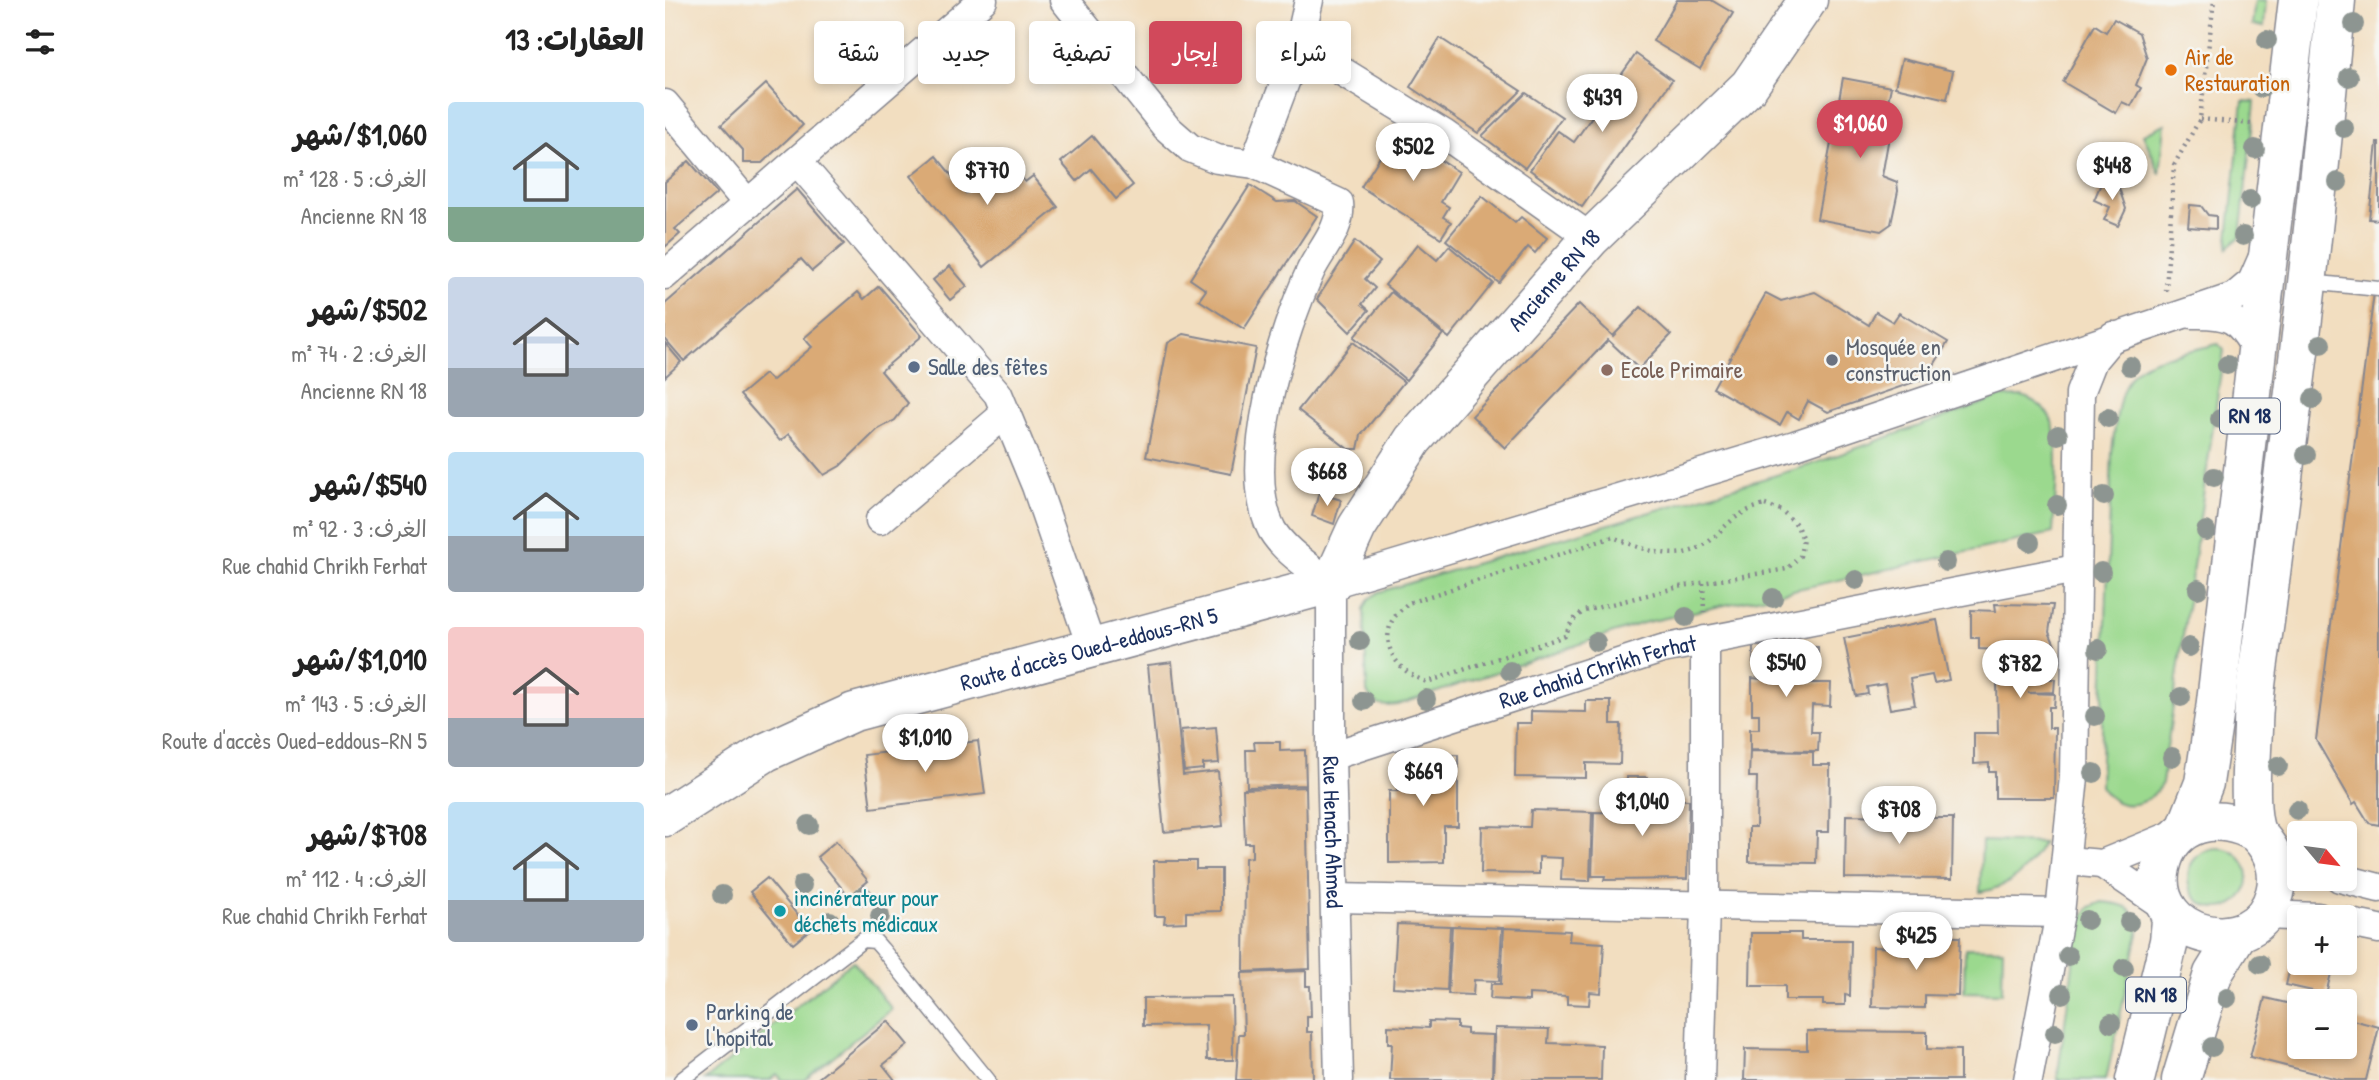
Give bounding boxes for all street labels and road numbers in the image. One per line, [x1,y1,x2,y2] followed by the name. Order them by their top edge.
[1500,221,1607,337] street label: Ancienne RN 18
[2220,398,2280,434] road number: RN 18
[957,599,1221,698] street label: Route d'accès Oued-eddous-RN 5
[1495,627,1700,716] street label: Rue chahid Chrikh Ferhat
[1316,756,1351,908] street label: Rue Henach Ahmed
[2126,978,2186,1012] road number: RN 18

